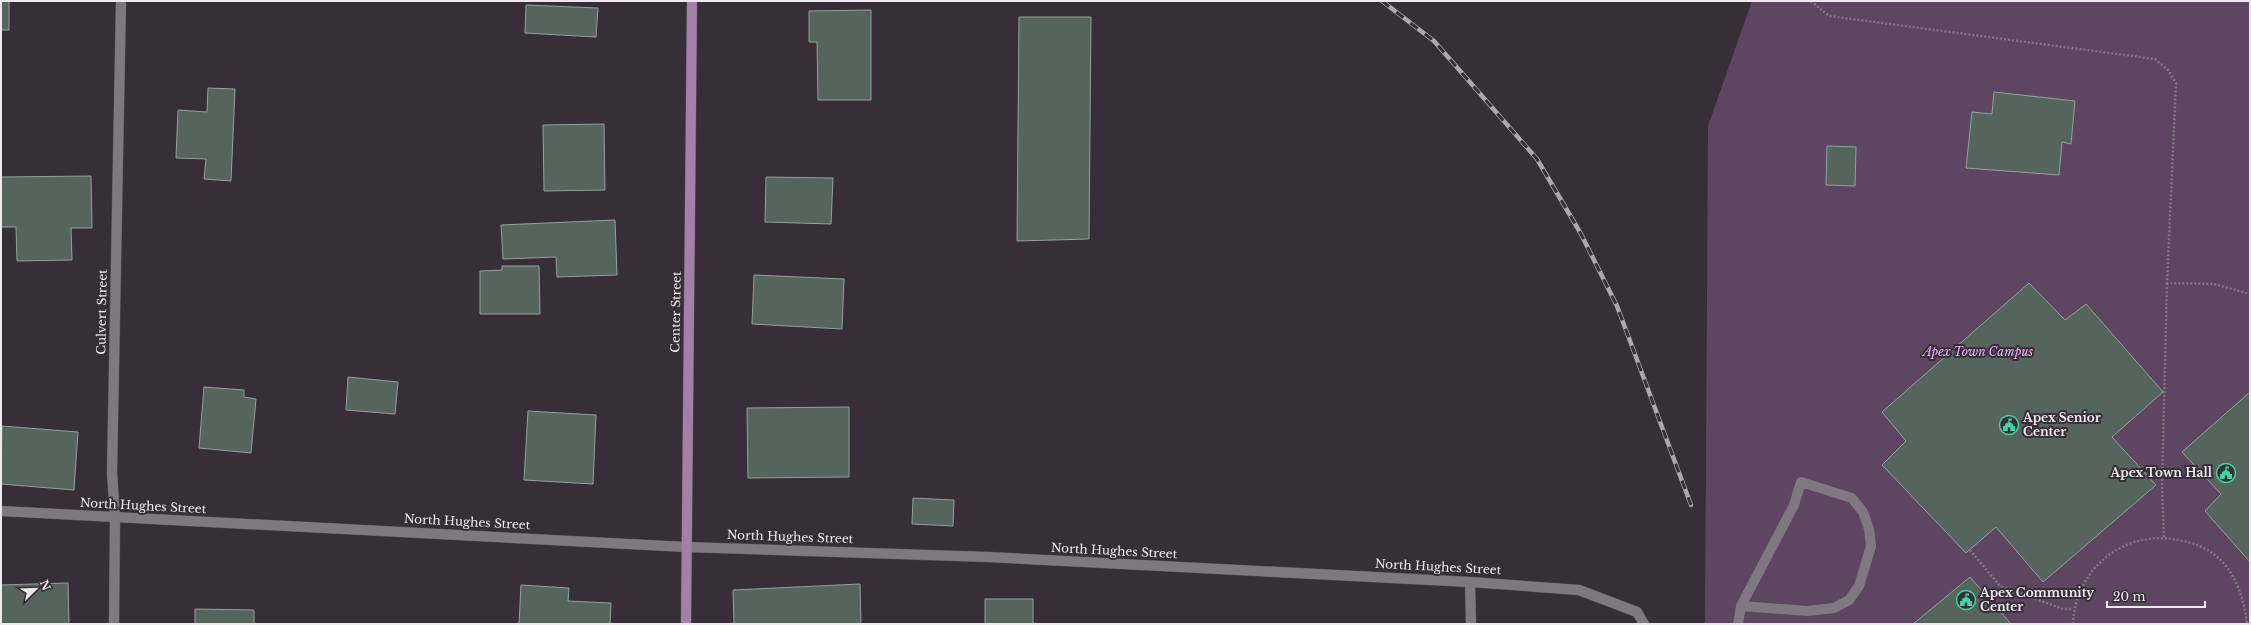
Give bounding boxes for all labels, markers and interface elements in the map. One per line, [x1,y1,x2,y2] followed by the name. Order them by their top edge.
[93,269,110,355] street label: Culvert Street
[667,271,684,353] street label: Center Street
[1921,344,2033,359] park label: Apex Town Campus
[2022,410,2101,439] place label: Apex Senior Center
[1998,414,2020,436] public building icon: Apex Senior Center
[2215,462,2237,484] public building icon: Apex Town Hall
[2110,465,2213,480] place label: Apex Town Hall
[79,495,207,516] street label: North Hughes Street
[403,511,531,532] street label: North Hughes Street
[727,527,854,546] street label: North Hughes Street
[1050,540,1178,561] street label: North Hughes Street
[1374,556,1502,577] street label: North Hughes Street
[16,569,56,609] north arrow
[37,578,54,593] text: N
[2107,583,2205,609] scale bar
[1979,585,2094,614] place label: Apex Community Center
[1955,589,1977,611] public building icon: Apex Community Center
[2113,589,2145,604] text: 20 m

